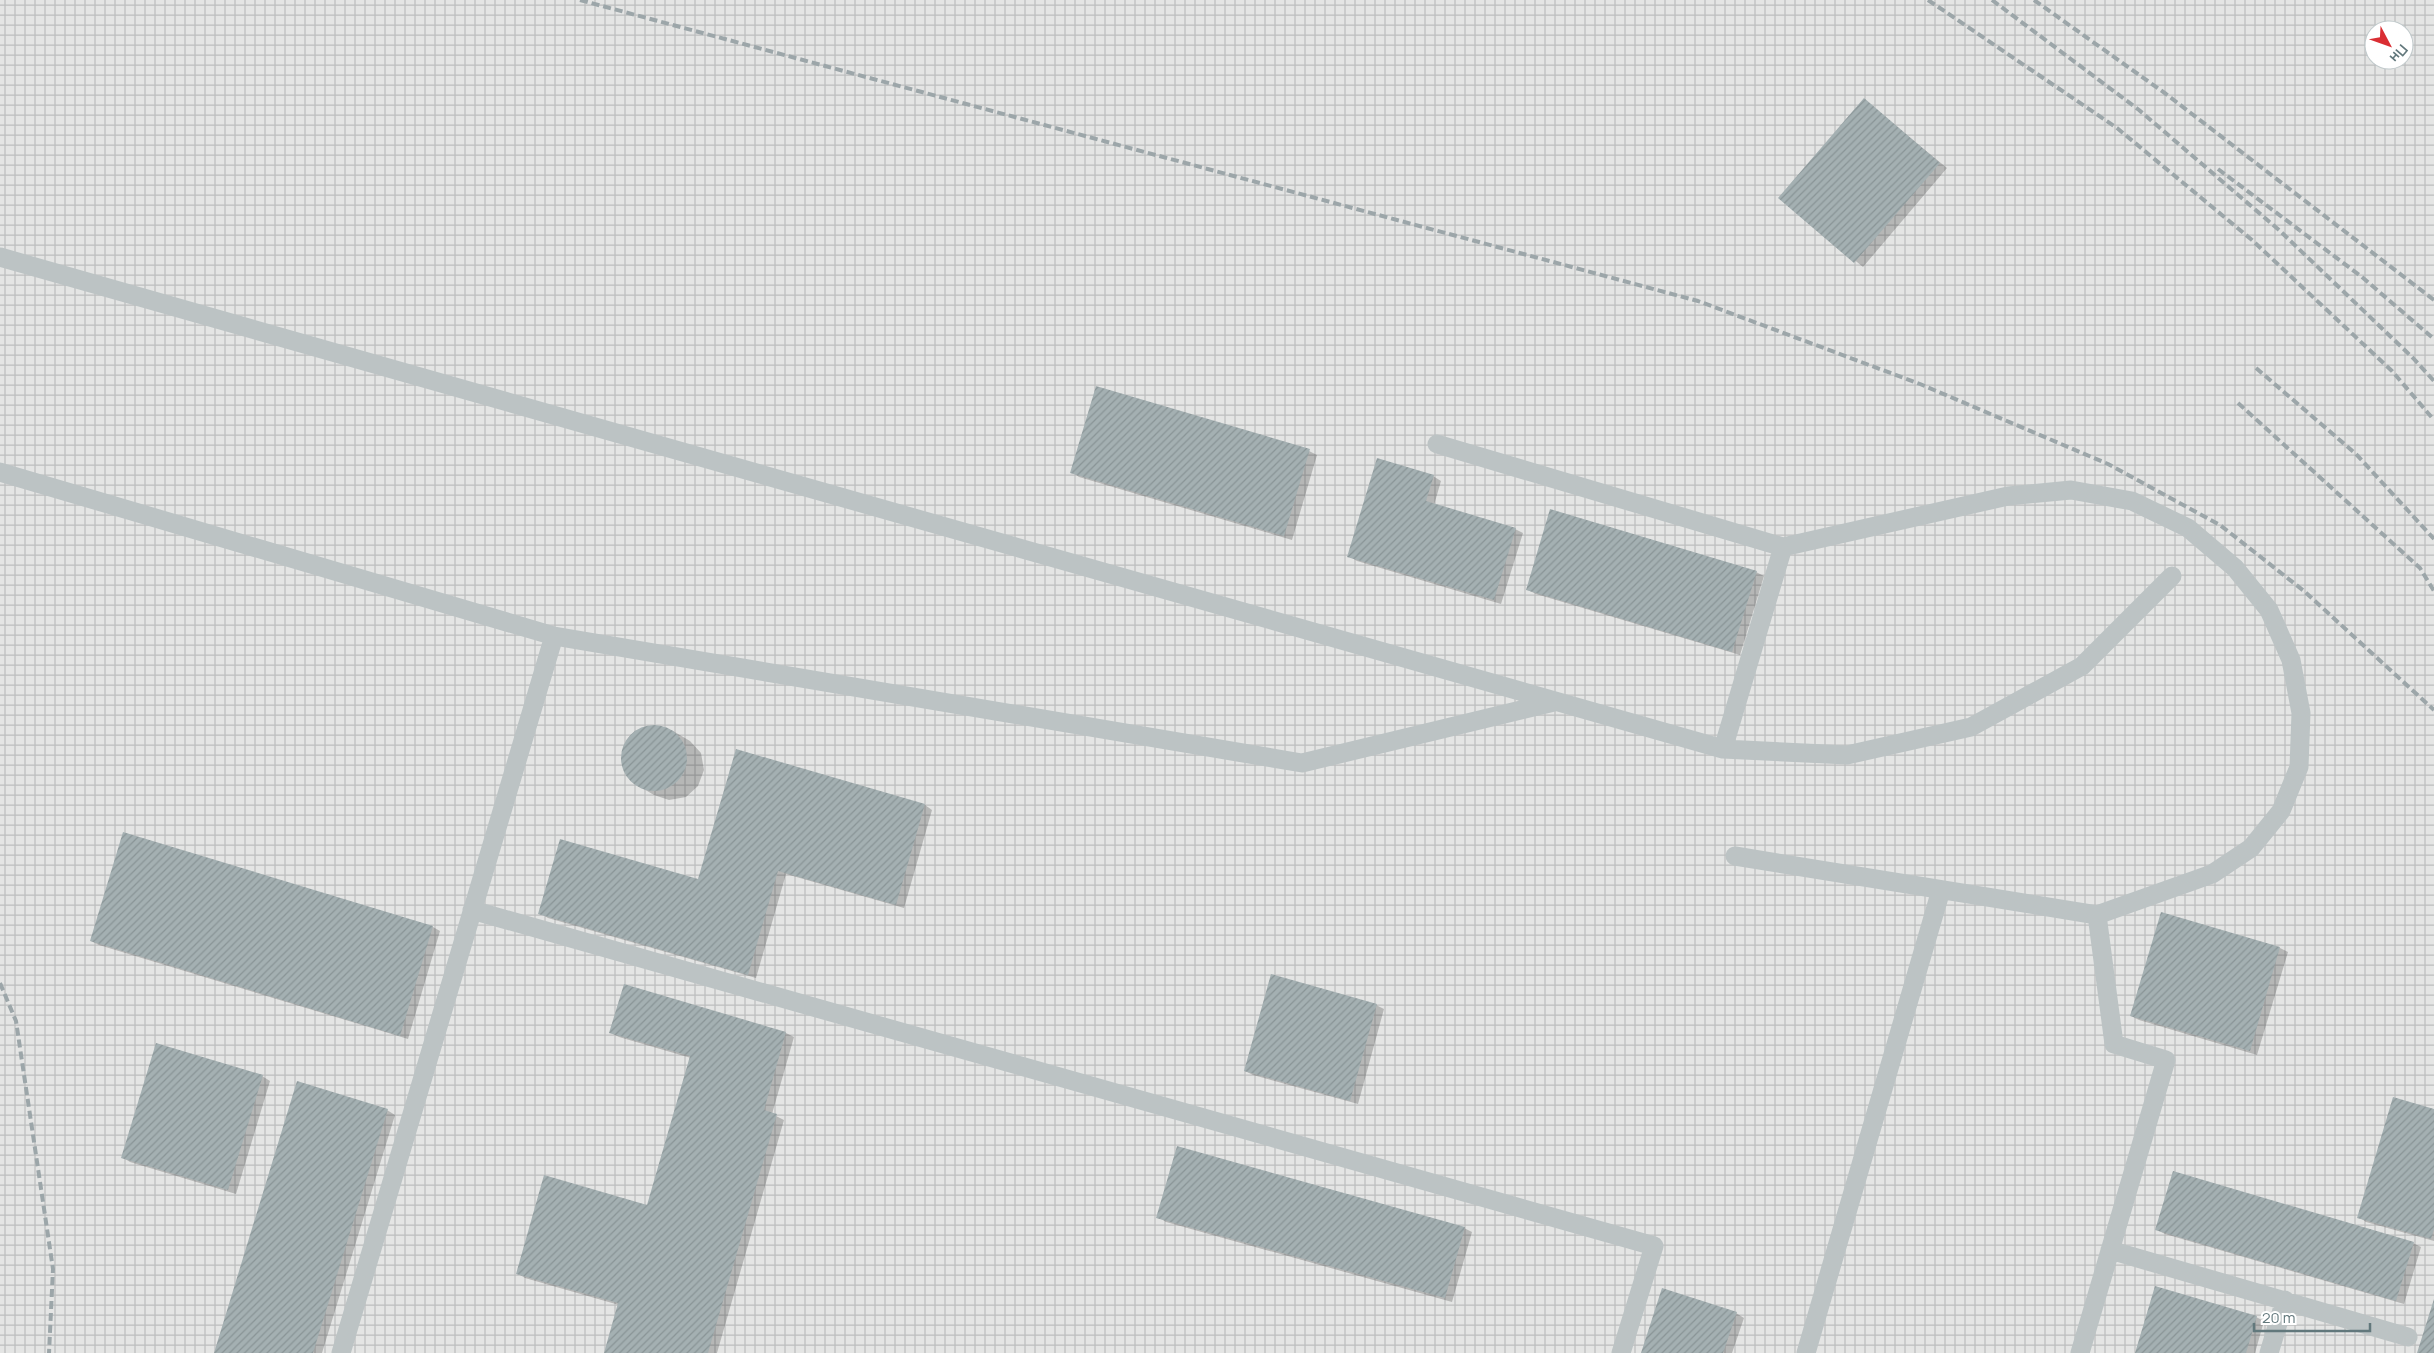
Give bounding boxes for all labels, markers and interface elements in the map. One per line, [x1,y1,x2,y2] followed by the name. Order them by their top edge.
[2364,20,2414,70] north arrow
[2386,41,2413,67] text: Пн
[2254,1300,2370,1332] scale bar
[2262,1307,2295,1328] text: 20 m

